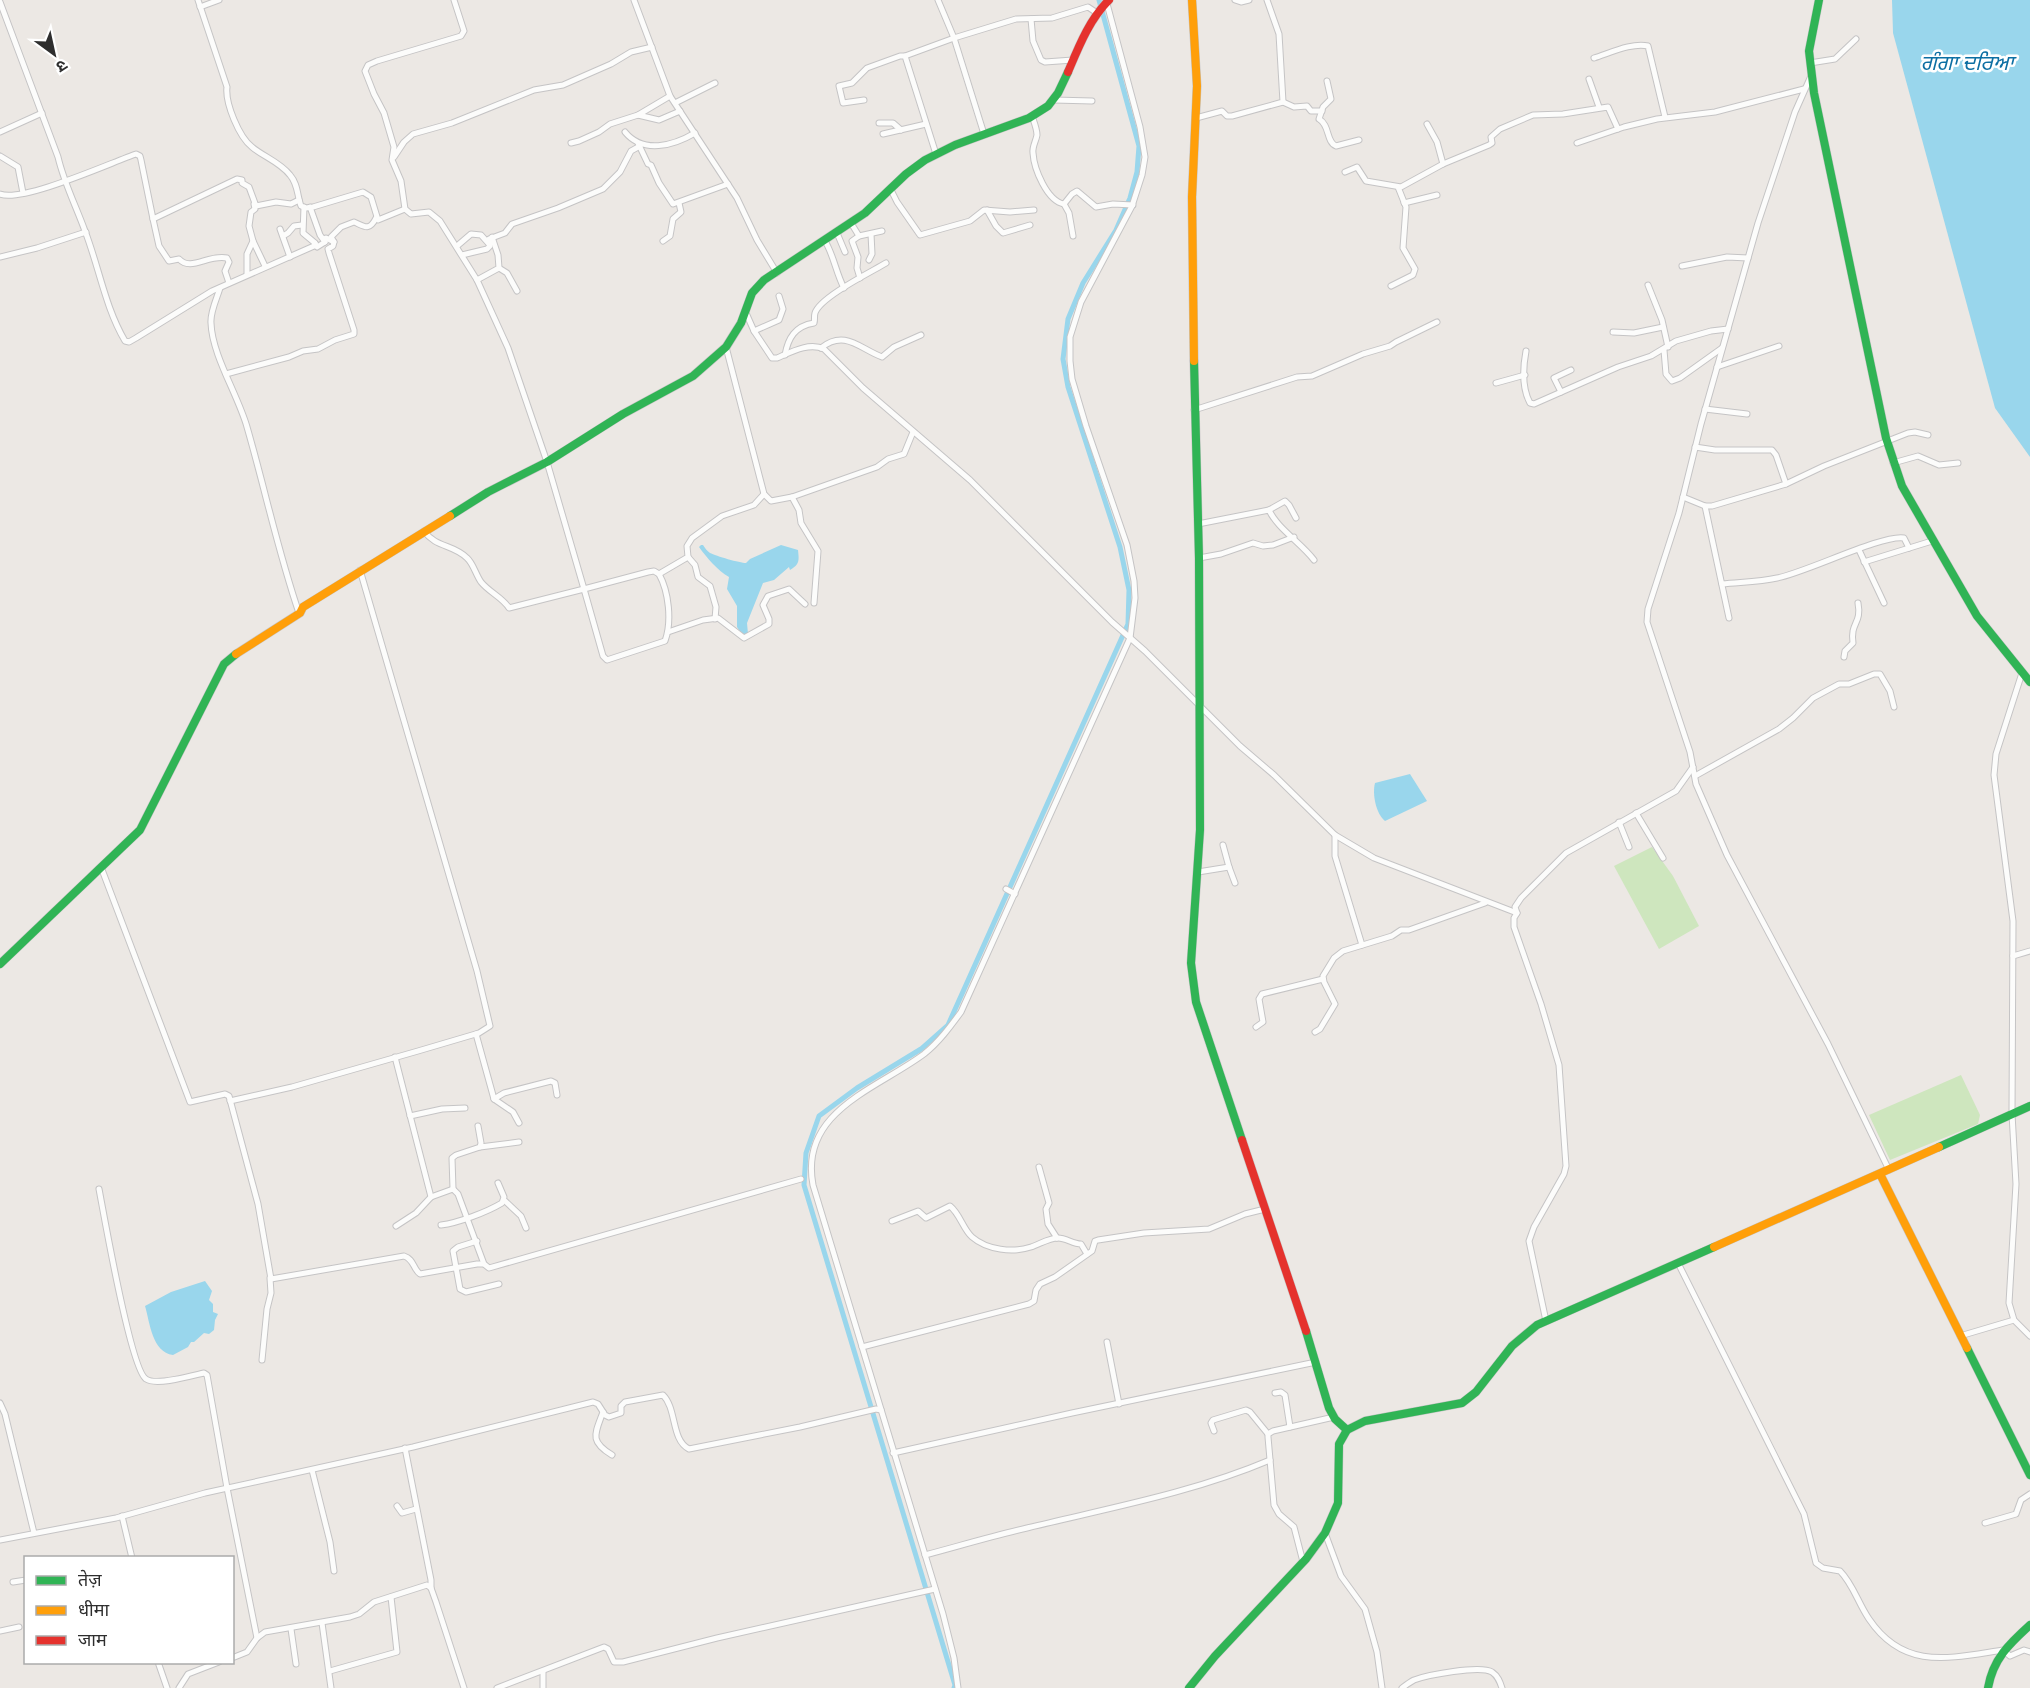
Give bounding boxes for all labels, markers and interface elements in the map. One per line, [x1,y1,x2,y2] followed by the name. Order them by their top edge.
[24,24,84,84] north arrow
[1921,49,2017,74] water label: ਗੰਗਾ ਦਰਿਆ
[53,56,72,78] text: उ
[24,1556,234,1664] legend
[78,1568,102,1590] text: तेज़
[78,1598,109,1620] text: धीमा
[78,1628,108,1650] text: जाम

